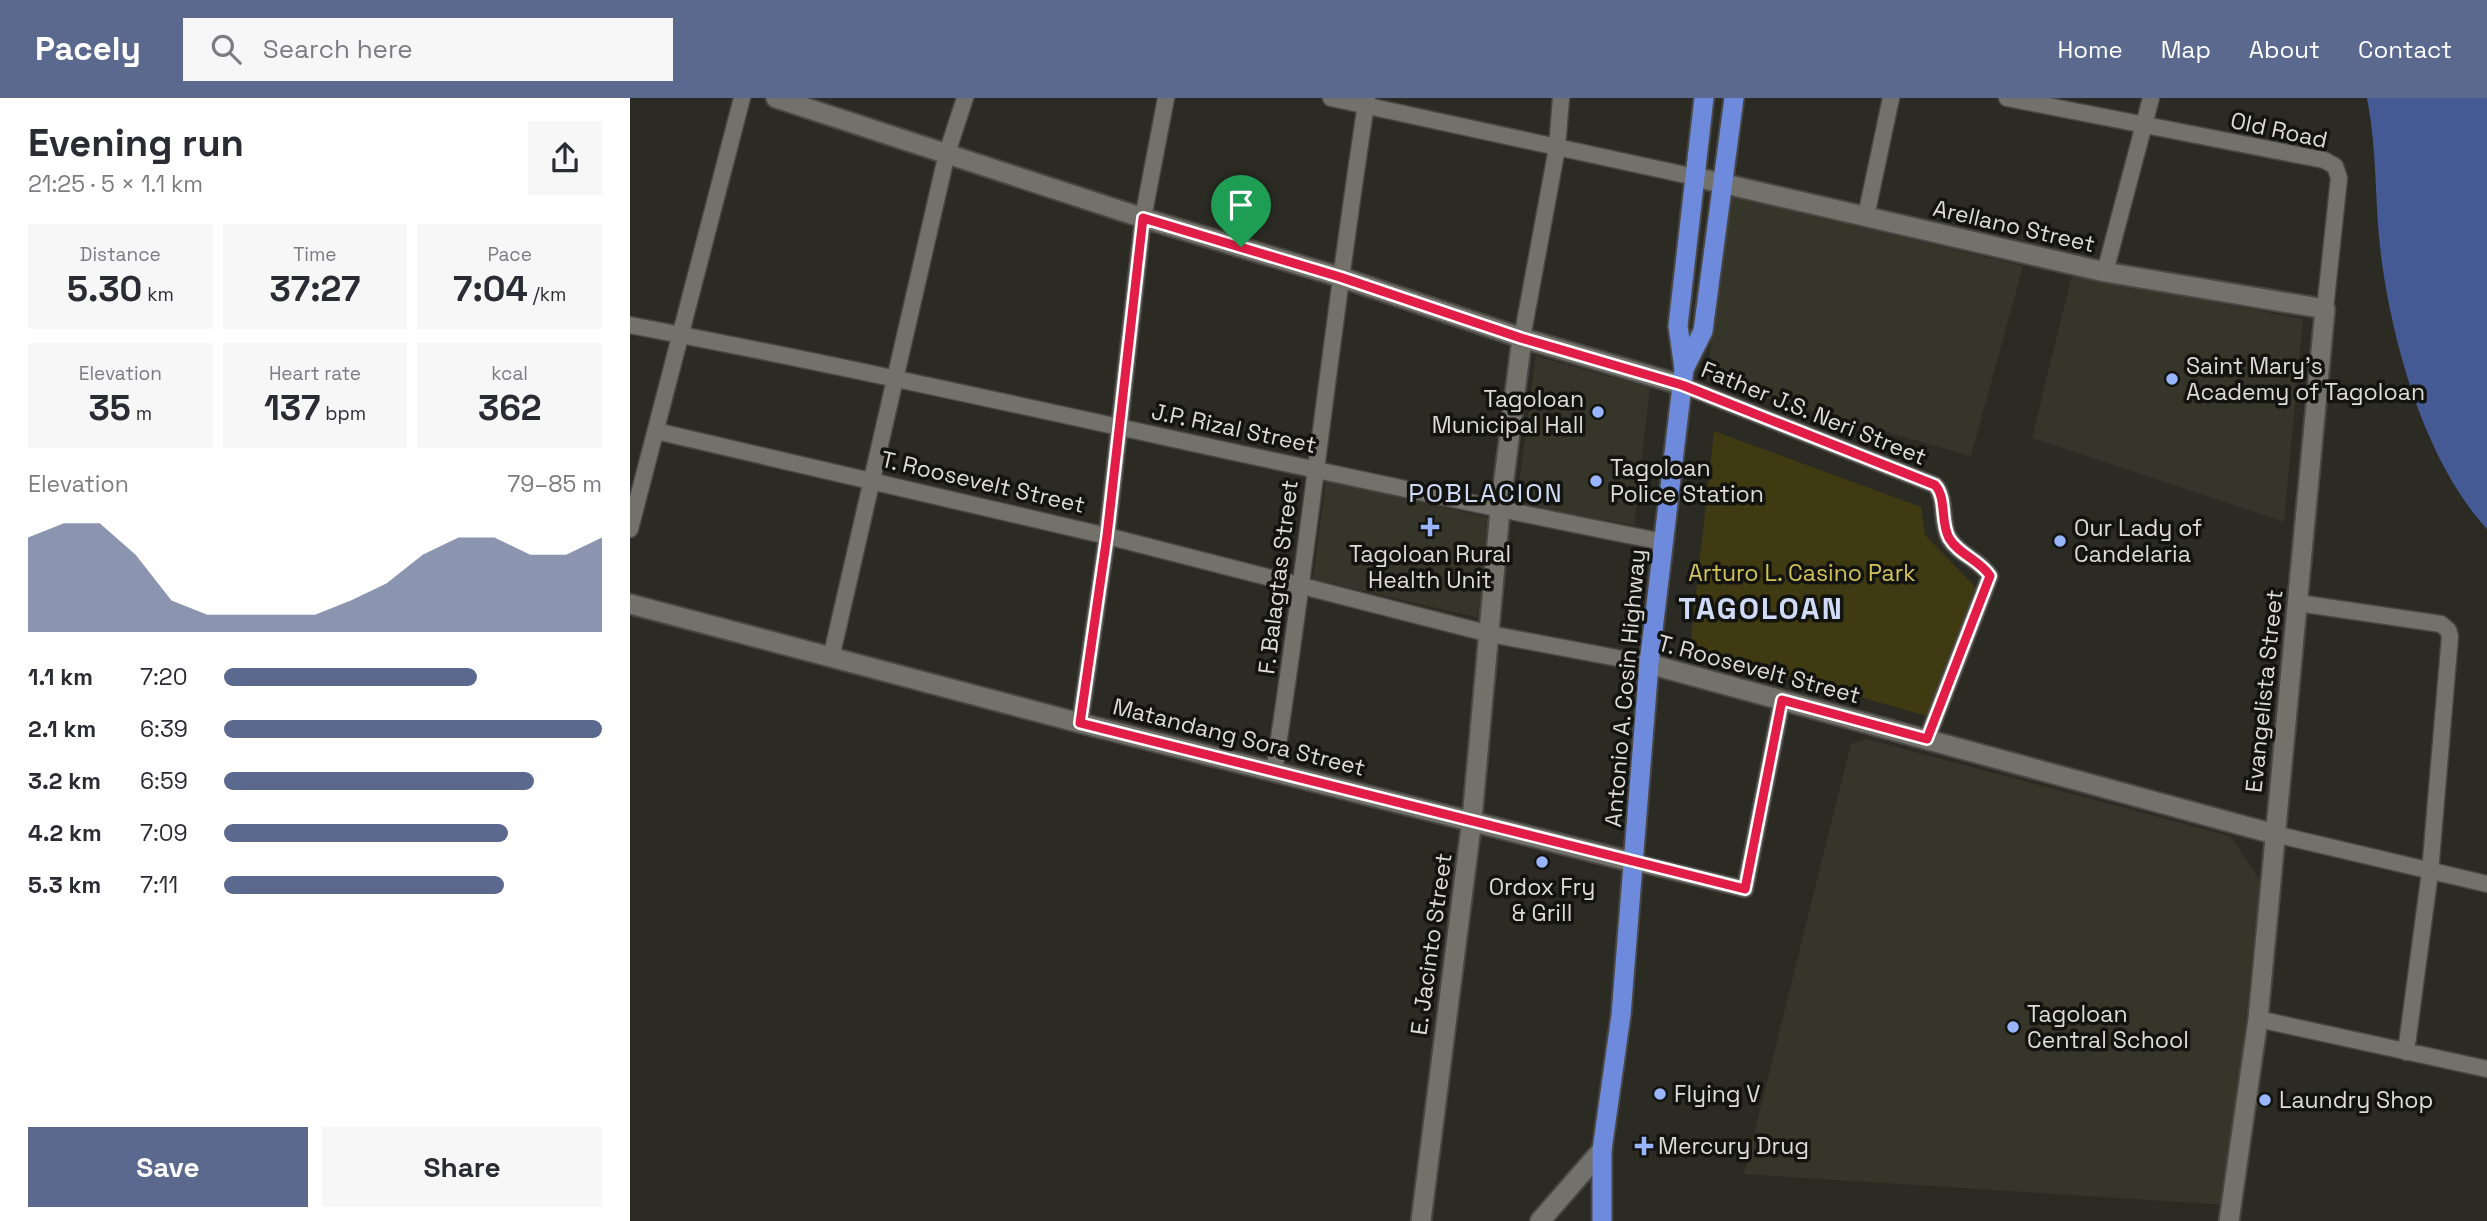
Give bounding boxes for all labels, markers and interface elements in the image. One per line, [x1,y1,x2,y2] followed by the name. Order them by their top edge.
[183,18,673,81] search box
[35,28,141,70] text: Pacely
[207,30,245,68] icon: search
[263,32,413,66] text: Search here
[2057,34,2123,65] text: Home
[2161,34,2211,65] text: Map
[2249,34,2320,65] text: About
[2358,34,2452,65] text: Contact
[2228,105,2330,155] street label: Old Road
[28,119,244,167] text: Evening run
[528,121,602,195] button: share
[28,169,203,199] text: 21:25 · 5 × 1.1 km
[1211,175,1271,247] pin
[1222,186,1260,224] icon: arrive
[1930,193,2098,259] street label: Arellano Street
[80,242,161,267] text: Distance
[293,242,337,267] text: Time
[487,242,532,267] text: Pace
[67,267,142,311] text: 5.30
[270,267,360,311] text: 37:27
[453,267,528,311] text: 7:04
[142,282,174,307] text: km
[528,282,566,307] text: /km
[2186,351,2425,407] place label: Saint Mary’s Academy of Tagoloan
[1697,354,1931,472] street label: Father J.S. Neri Street
[79,361,162,386] text: Elevation
[269,361,361,386] text: Heart rate
[491,361,528,386] text: kcal
[2164,371,2180,387] marker: Saint Mary’s Academy of Tagoloan
[1432,384,1584,440] place label: Tagoloan Municipal Hall
[89,386,131,430] text: 35
[264,386,320,430] text: 137
[478,386,541,430] text: 362
[1149,396,1319,460] street label: J.P. Rizal Street
[131,401,152,426] text: m
[320,401,366,426] text: bpm
[1590,404,1606,420] marker: Tagoloan Municipal Hall
[878,444,1088,520] street label: T. Roosevelt Street
[1610,453,1764,509] place label: Tagoloan Police Station
[28,469,129,499] text: Elevation
[507,469,602,499] text: 79–85 m
[1588,473,1604,489] marker: Tagoloan Police Station
[1408,476,1564,510] district label: POBLACION
[1251,478,1305,676] street label: F. Balagtas Street
[2074,513,2202,569] place label: Our Lady of Candelaria
[1420,517,1440,537] marker: Tagoloan Rural Health Unit
[2052,533,2068,549] marker: Our Lady of Candelaria
[1349,539,1511,595] place label: Tagoloan Rural Health Unit
[1598,548,1652,828] street label: Antonio A. Cosin Highway
[1688,558,1916,588] park label: Arturo L. Casino Park
[2238,588,2290,794] street label: Evangelista Street
[1678,589,1844,628] district label: TAGOLOAN
[1654,628,1864,710] street label: T. Roosevelt Street
[28,662,93,692] text: 1.1 km
[140,662,187,692] text: 7:20
[1110,691,1368,783] street label: Matandang Sora Street
[28,714,96,744] text: 2.1 km
[140,714,188,744] text: 6:39
[28,766,101,796] text: 3.2 km
[140,766,188,796] text: 6:59
[28,818,102,848] text: 4.2 km
[140,818,188,848] text: 7:09
[1403,851,1459,1037] street label: E. Jacinto Street
[1534,854,1550,870] marker: Ordox Fry & Grill
[28,870,101,900] text: 5.3 km
[140,870,178,900] text: 7:11
[1489,872,1595,928] place label: Ordox Fry & Grill
[2027,999,2189,1055] place label: Tagoloan Central School
[2005,1019,2021,1035] marker: Tagoloan Central School
[1674,1079,1760,1109] place label: Flying V
[2279,1085,2433,1115] place label: Laundry Shop
[1652,1086,1668,1102] marker: Flying V
[2257,1092,2273,1108] marker: Laundry Shop
[28,1127,308,1207] button: Save
[322,1127,602,1207] button: Share
[1658,1131,1809,1161] place label: Mercury Drug
[1636,1138,1652,1154] marker: Mercury Drug

